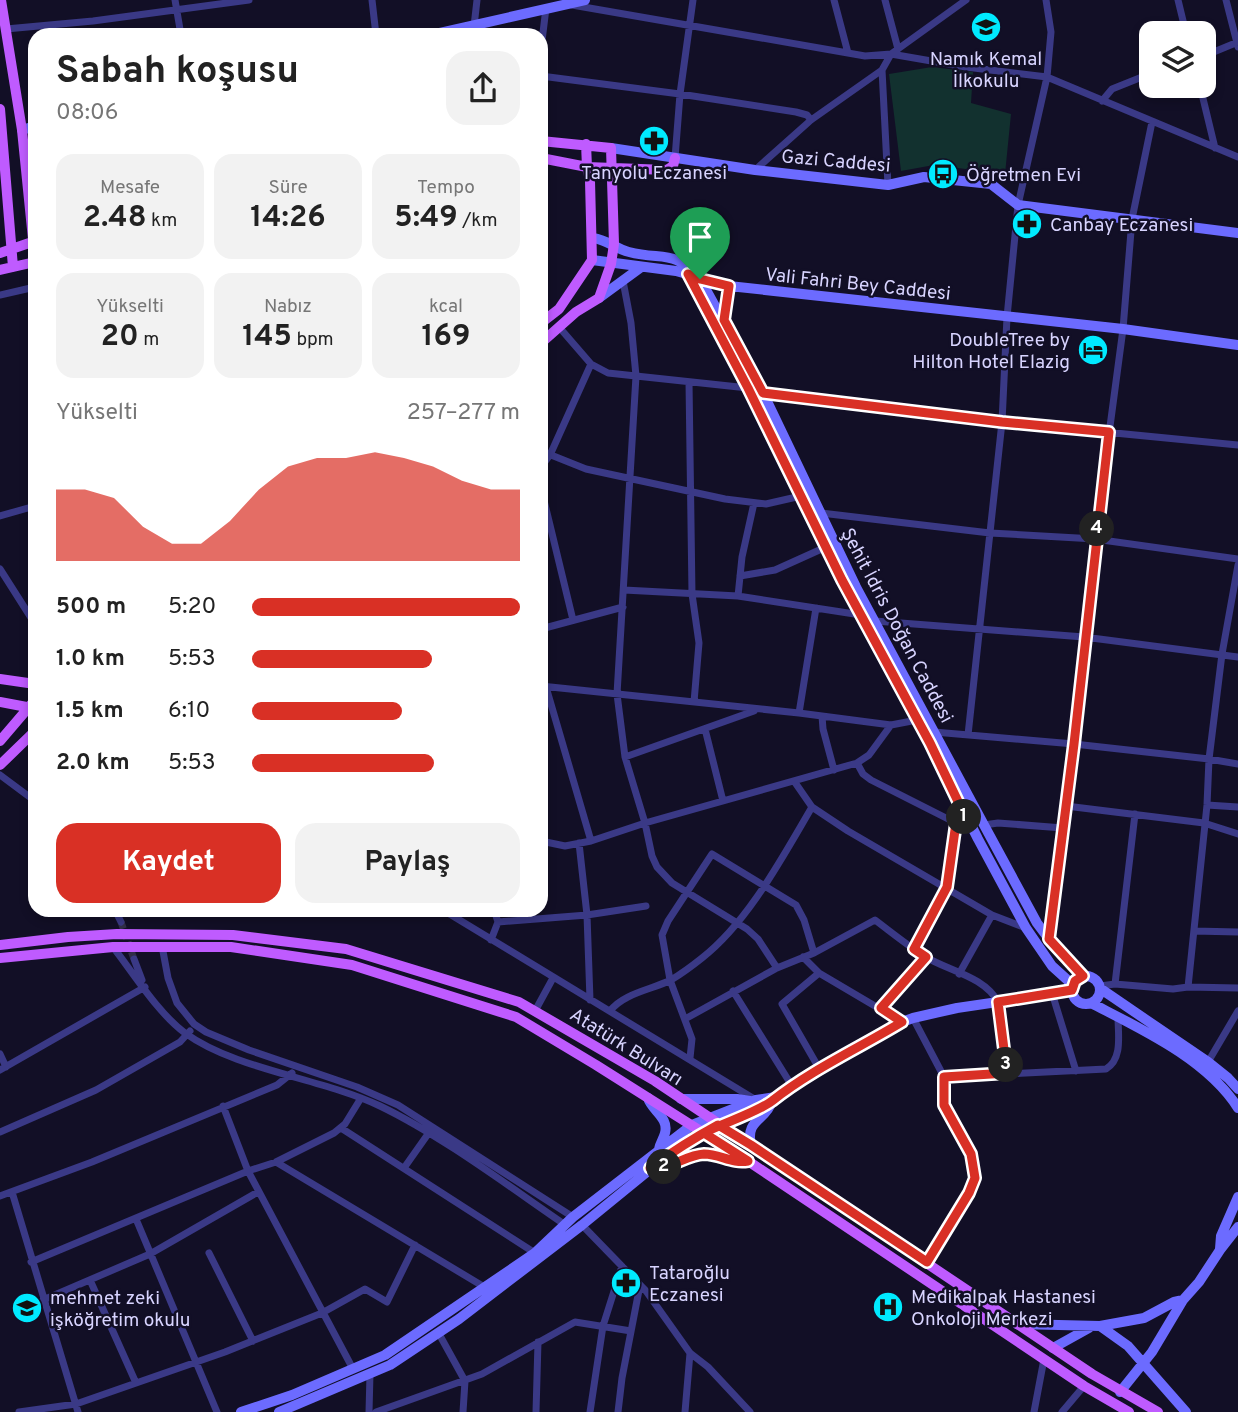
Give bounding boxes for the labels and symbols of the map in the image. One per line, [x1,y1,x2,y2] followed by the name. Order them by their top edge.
[969,10,1003,44] school or university icon: Namık Kemal İlkokulu
[930,48,1042,94] place label: Namık Kemal İlkokulu
[637,124,671,158] pharmacy icon: Tanyolu Eczanesi
[780,145,891,179] street label: Gazi Caddesi
[926,157,960,191] bus stop icon: Öğretmen Evi
[581,162,727,186] place label: Tanyolu Eczanesi
[966,163,1081,188] place label: Öğretmen Evi
[670,207,730,279] pin
[1010,207,1044,241] pharmacy icon: Canbay Eczanesi
[1050,214,1193,238] place label: Canbay Eczanesi
[764,263,952,307] street label: Vali Fahri Bey Caddesi
[912,329,1070,375] place label: DoubleTree by Hilton Hotel Elazig
[1076,333,1110,367] hotel icon: DoubleTree by Hilton Hotel Elazig
[1080,512,1114,546] pin: 4
[835,524,959,728] street label: Şehit İdris Doğan Caddesi
[946,800,982,834] pin: 1
[565,1003,687,1092] street label: Atatürk Bulvarı
[988,1048,1024,1082] pin: 3
[646,1150,682,1184] pin: 2
[649,1262,730,1308] place label: Tataroğlu Eczanesi
[609,1266,643,1300] pharmacy icon: Tataroğlu Eczanesi
[911,1286,1096,1332] place label: Medikalpak Hastanesi Onkoloji Merkezi
[50,1287,191,1333] place label: mehmet zeki işköğretim okulu
[871,1290,905,1324] hospital icon: Medikalpak Hastanesi Onkoloji Merkezi
[10,1291,44,1325] school or university icon: mehmet zeki işköğretim okulu

